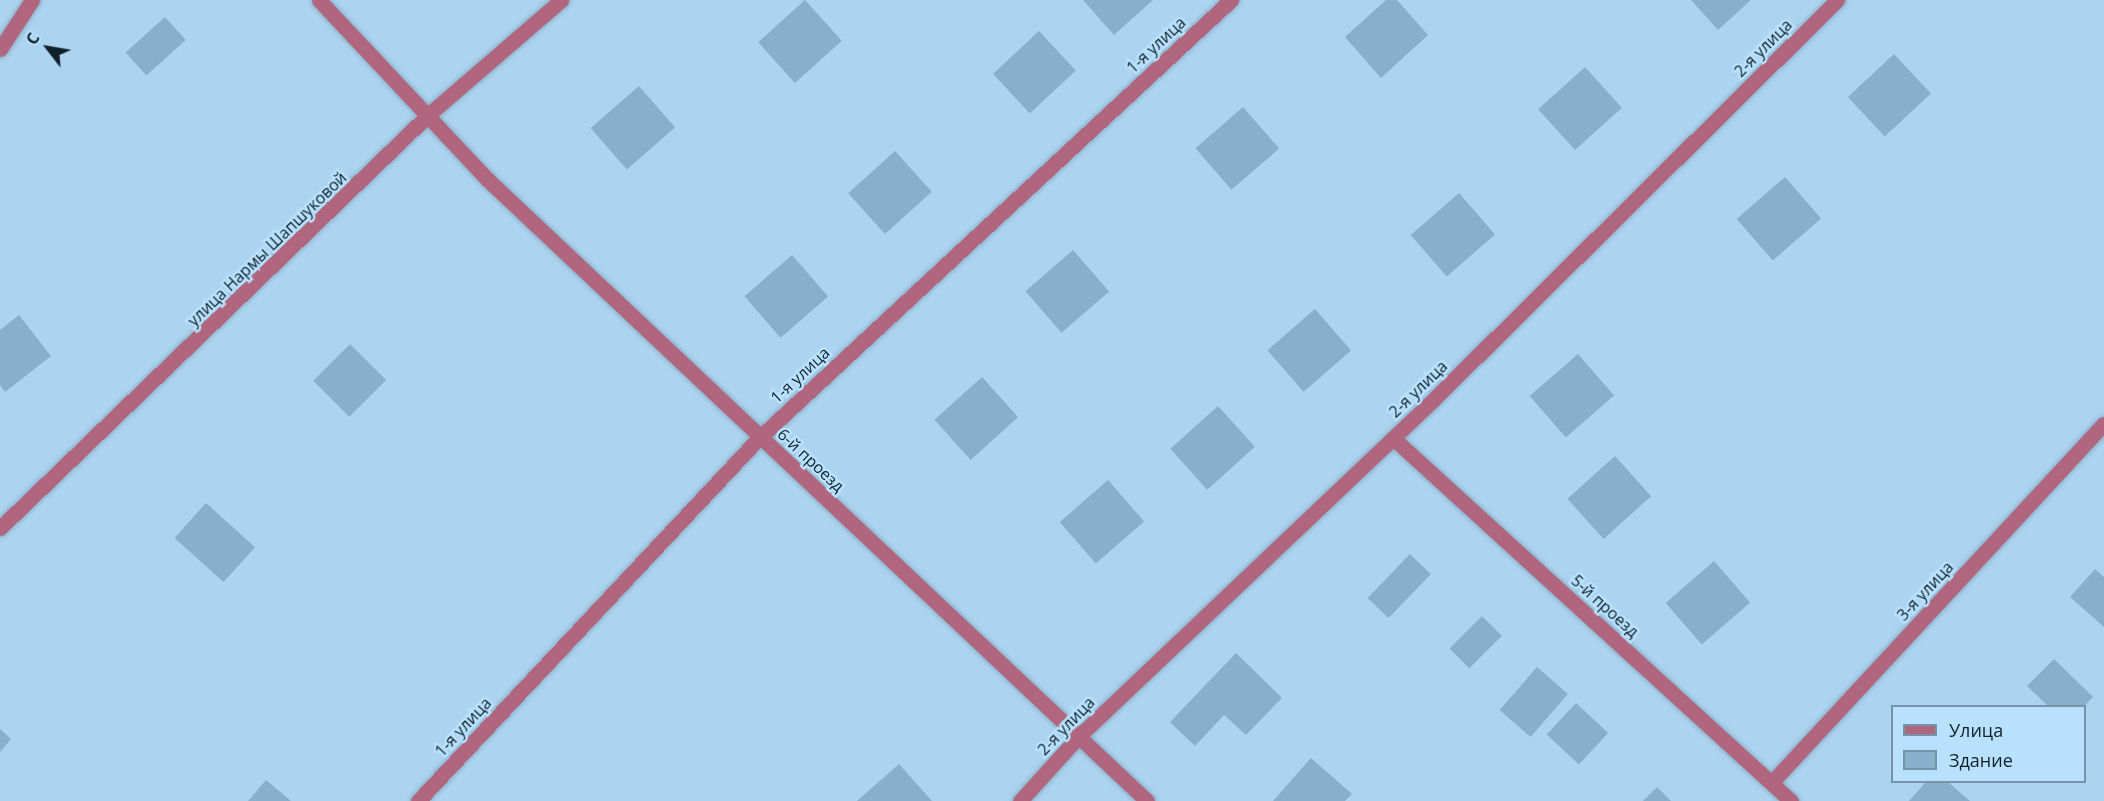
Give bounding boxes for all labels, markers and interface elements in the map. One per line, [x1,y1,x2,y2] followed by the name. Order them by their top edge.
[1123,13,1189,77] street label: 1-я улица
[1730,15,1796,81] street label: 2-я улица
[18,18,78,78] north arrow
[21,29,45,49] text: С
[184,168,350,330] street label: улица Нармы Шапшуковой
[767,343,833,407] street label: 1-я улица
[1385,357,1451,421] street label: 2-я улица
[774,424,848,496] street label: 6-й проезд
[1893,558,1957,624] street label: 3-я улица
[1567,571,1643,641] street label: 5-й проезд
[1034,693,1098,759] street label: 2-я улица
[431,694,495,760] street label: 1-я улица
[1891,705,2086,783] legend
[1949,718,2003,742] text: Улица
[1949,748,2013,772] text: Здание

